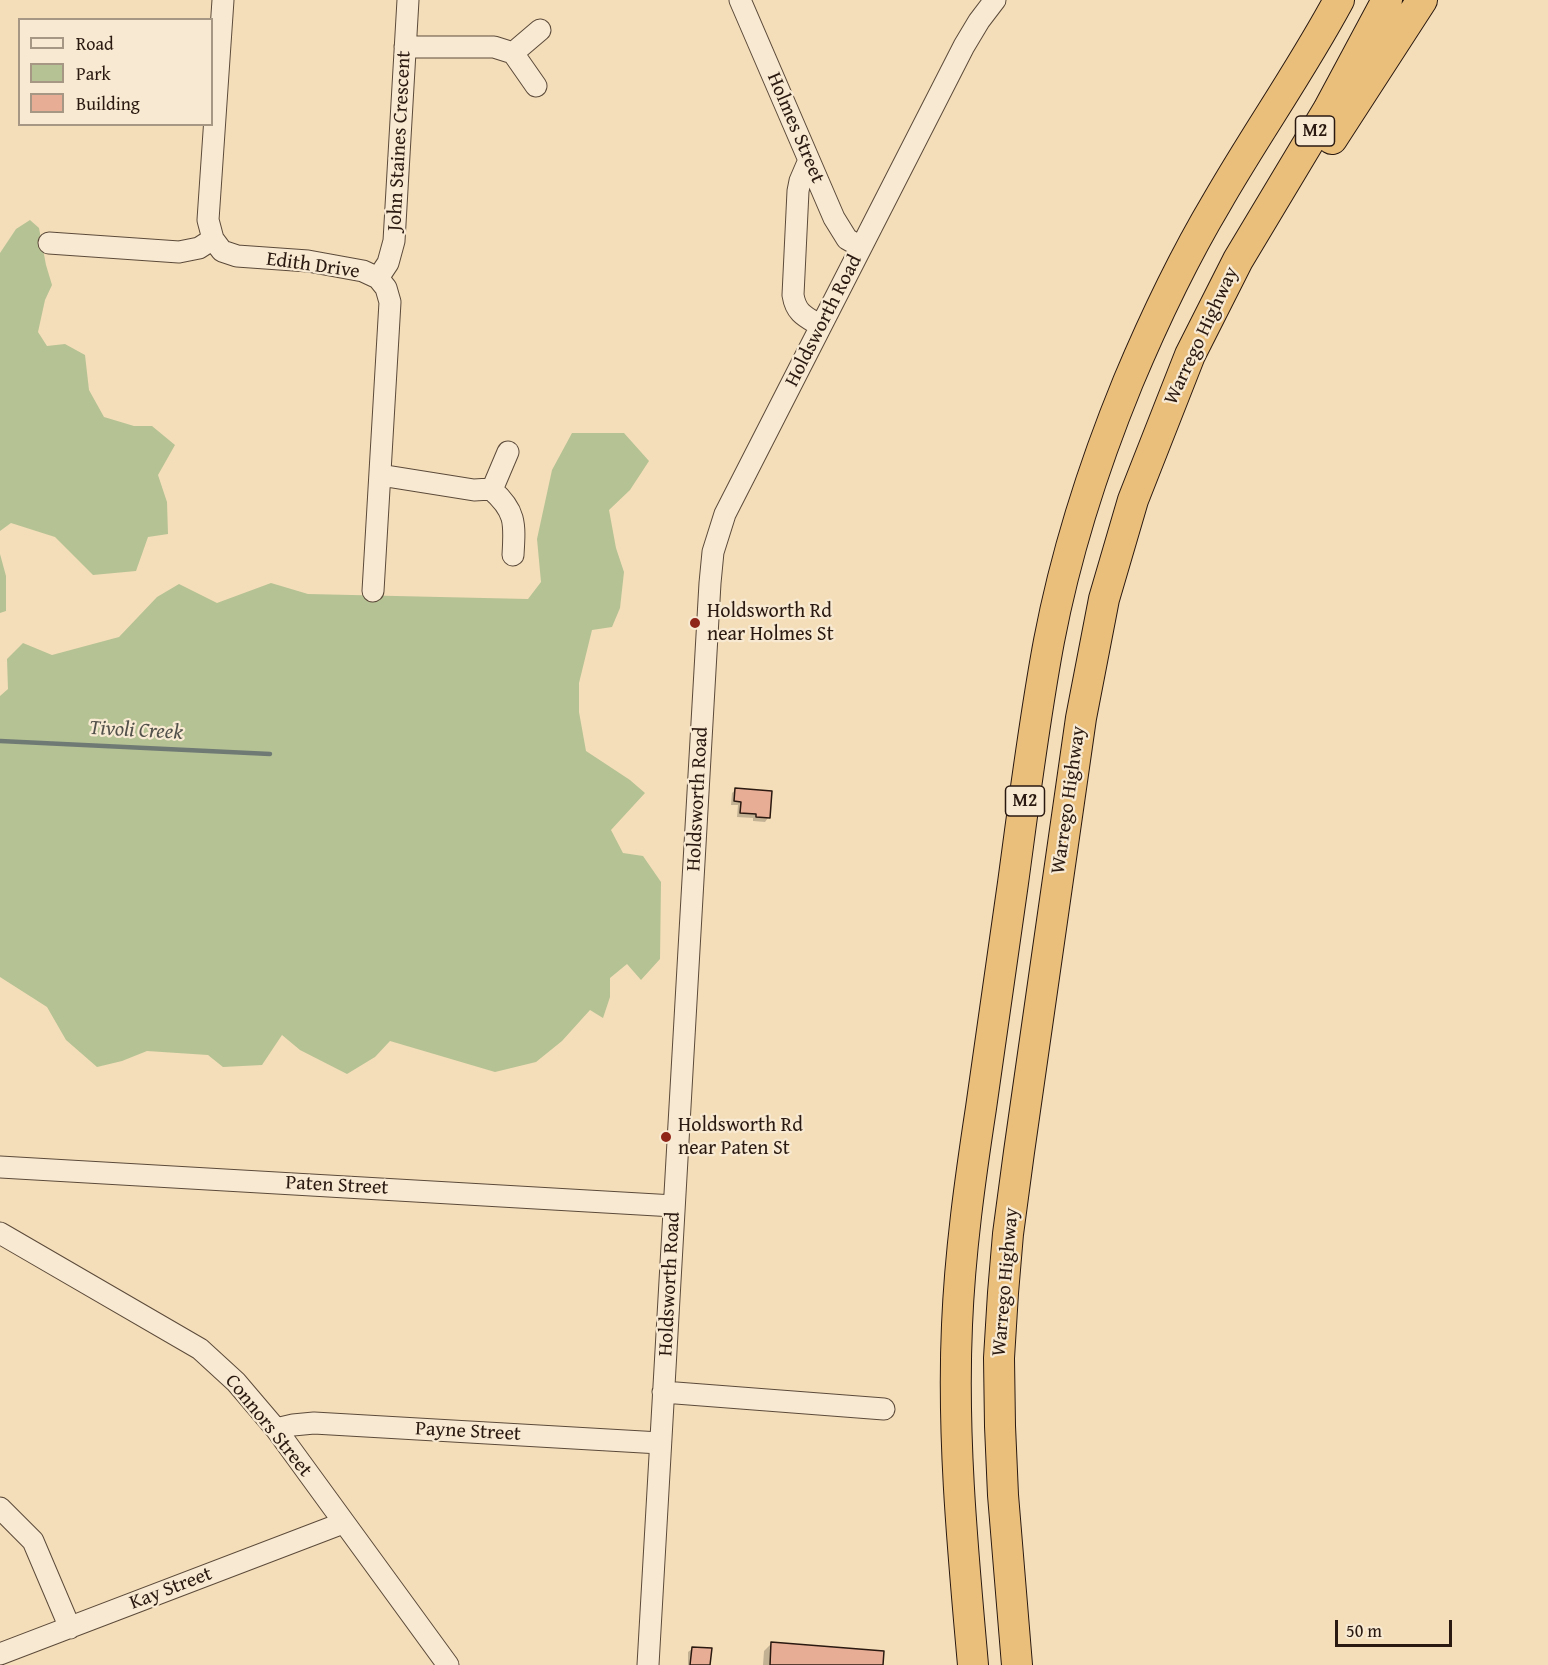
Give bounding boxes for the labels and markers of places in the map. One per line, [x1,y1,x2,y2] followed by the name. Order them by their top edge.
[707,600,834,647] place label: Holdsworth Rd near Holmes St
[688,616,702,630] marker: Holdsworth Rd near Holmes St
[678,1114,803,1161] place label: Holdsworth Rd near Paten St
[659,1130,673,1144] marker: Holdsworth Rd near Paten St

